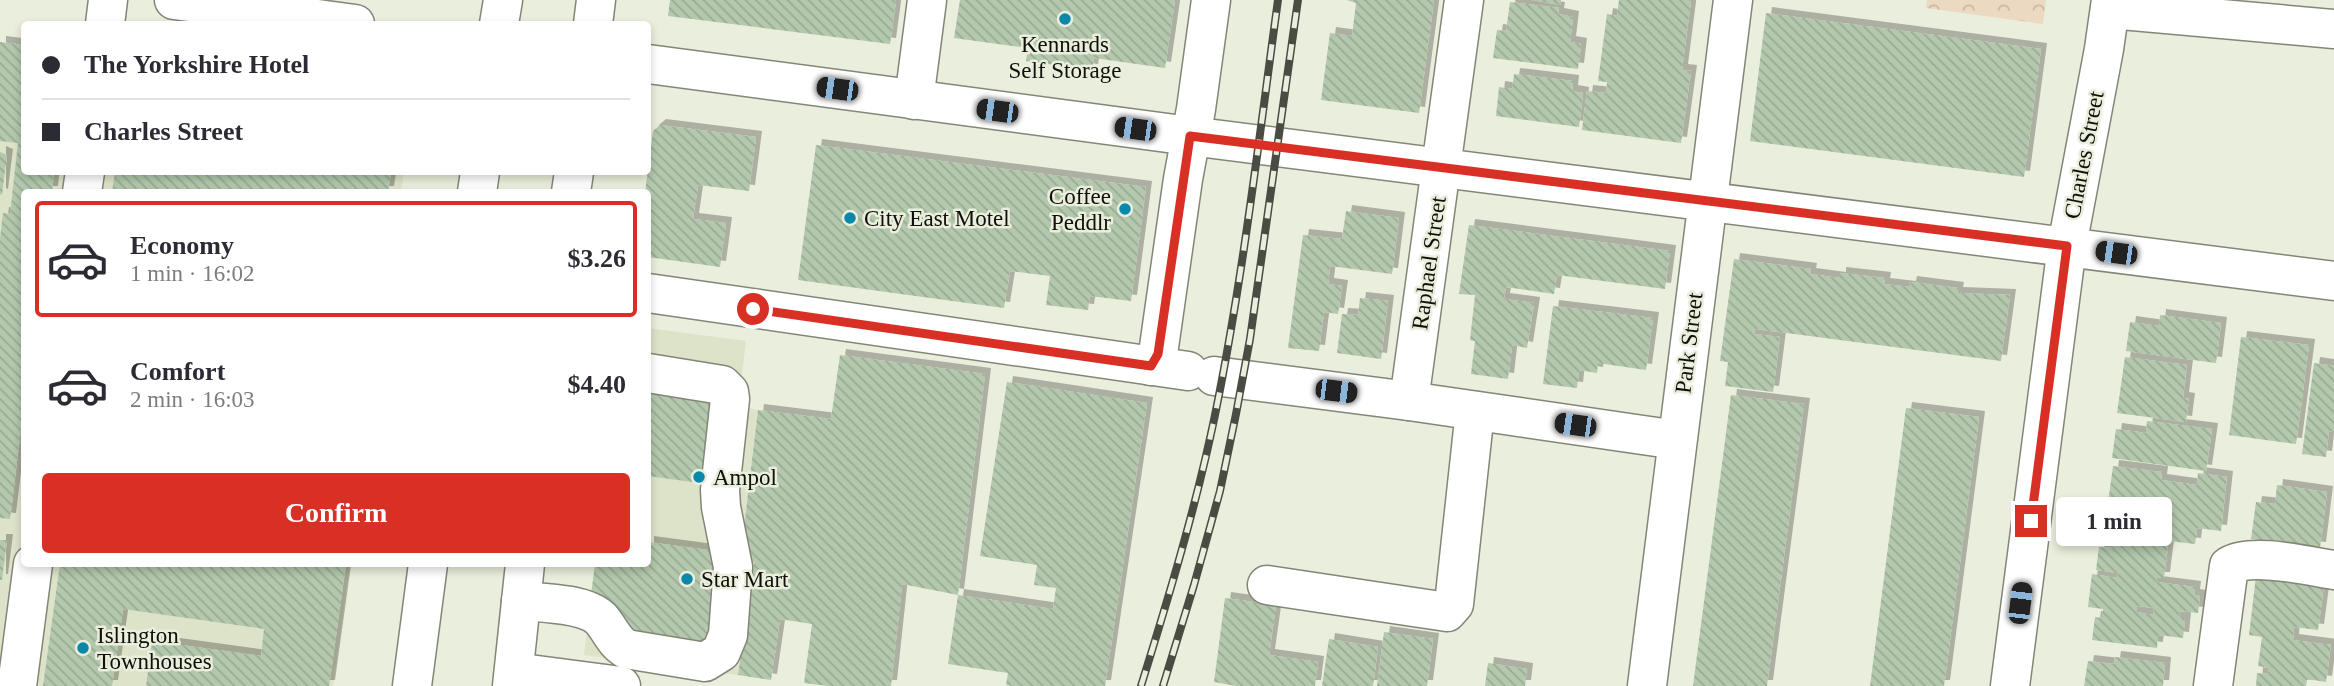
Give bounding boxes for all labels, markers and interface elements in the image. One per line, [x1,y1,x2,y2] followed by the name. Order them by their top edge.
[1057,11,1073,27] marker: Kennards Self Storage
[1008,32,1122,83] place label: Kennards Self Storage
[84,50,309,79] text: The Yorkshire Hotel
[815,76,860,102] car
[2059,88,2109,221] street label: Charles Street
[975,98,1020,124] car
[1113,116,1158,142] car
[84,117,243,146] text: Charles Street
[1049,184,1111,235] place label: Coffee Peddlr
[1407,194,1451,331] street label: Raphael Street
[1117,201,1133,217] marker: Coffee Peddlr
[864,206,1010,231] place label: City East Motel
[842,210,858,226] marker: City East Motel
[46,228,109,291] icon: car
[130,231,234,260] text: Economy
[2094,240,2139,266] car
[568,244,626,273] text: $3.26
[130,261,255,286] text: 1 min · 16:02
[1670,290,1708,395] street label: Park Street
[737,293,769,325] route start
[46,354,109,417] icon: car
[130,357,225,386] text: Comfort
[568,370,626,399] text: $4.40
[1314,378,1359,404] car
[130,387,255,412] text: 2 min · 16:03
[1553,412,1598,438] car
[713,465,777,490] place label: Ampol
[691,469,707,485] marker: Ampol
[42,473,630,553] button: Confirm
[2056,496,2171,546] callout: 1 min
[2015,505,2047,537] route end
[2086,509,2142,534] text: 1 min
[701,567,789,592] place label: Star Mart
[679,571,695,587] marker: Star Mart
[2008,581,2033,625] car
[97,623,212,674] place label: Islington Townhouses
[75,640,91,656] marker: Islington Townhouses

